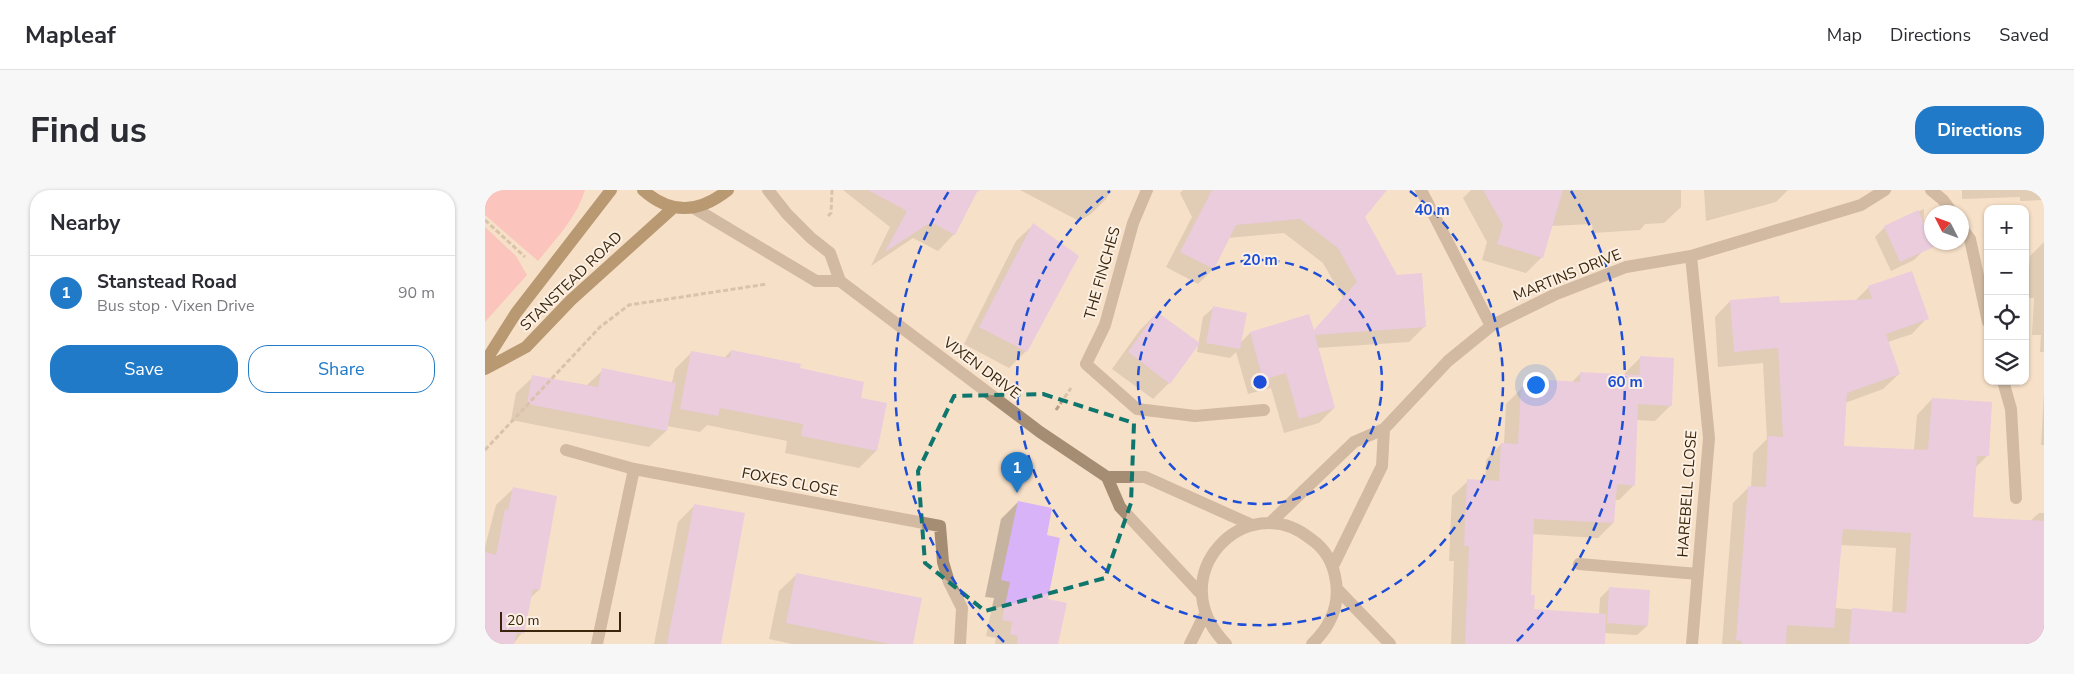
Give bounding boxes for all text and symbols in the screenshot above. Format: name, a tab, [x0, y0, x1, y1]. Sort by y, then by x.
text: Mapleaf	[25, 19, 116, 51]
text: Map	[1827, 23, 1862, 47]
text: Directions	[1890, 23, 1971, 47]
text: Saved	[1999, 23, 2049, 47]
button: Directions	[1915, 106, 2044, 154]
text: Find us	[30, 107, 147, 154]
text: 40 m	[1414, 200, 1450, 220]
north arrow	[1924, 205, 1969, 250]
map controls	[1984, 205, 2029, 385]
button: +	[1984, 205, 2029, 250]
text: Nearby	[50, 209, 120, 237]
street label: THE FINCHES	[1079, 224, 1125, 322]
street label: STANSTEAD ROAD	[516, 227, 626, 335]
street label: MARTINS DRIVE	[1510, 244, 1624, 306]
text: 20 m	[1242, 250, 1278, 270]
button: −	[1984, 250, 2029, 295]
text: Stanstead Road	[97, 269, 237, 295]
text: 1	[61, 282, 71, 304]
text: 90 m	[398, 282, 435, 304]
text: Bus stop · Vixen Drive	[97, 295, 254, 317]
button: locate	[1984, 295, 2029, 340]
street label: VIXEN DRIVE	[939, 332, 1025, 404]
button: layers	[1984, 340, 2029, 385]
button: Save	[50, 345, 238, 393]
button: Share	[248, 345, 435, 393]
your location	[1523, 372, 1549, 398]
text: 60 m	[1607, 372, 1643, 392]
centre of rings	[1251, 373, 1269, 391]
street label: HAREBELL CLOSE	[1673, 430, 1701, 558]
pin: 1	[1001, 452, 1033, 493]
street label: FOXES CLOSE	[740, 463, 840, 501]
scale bar	[500, 609, 621, 632]
text: 20 m	[507, 611, 539, 630]

